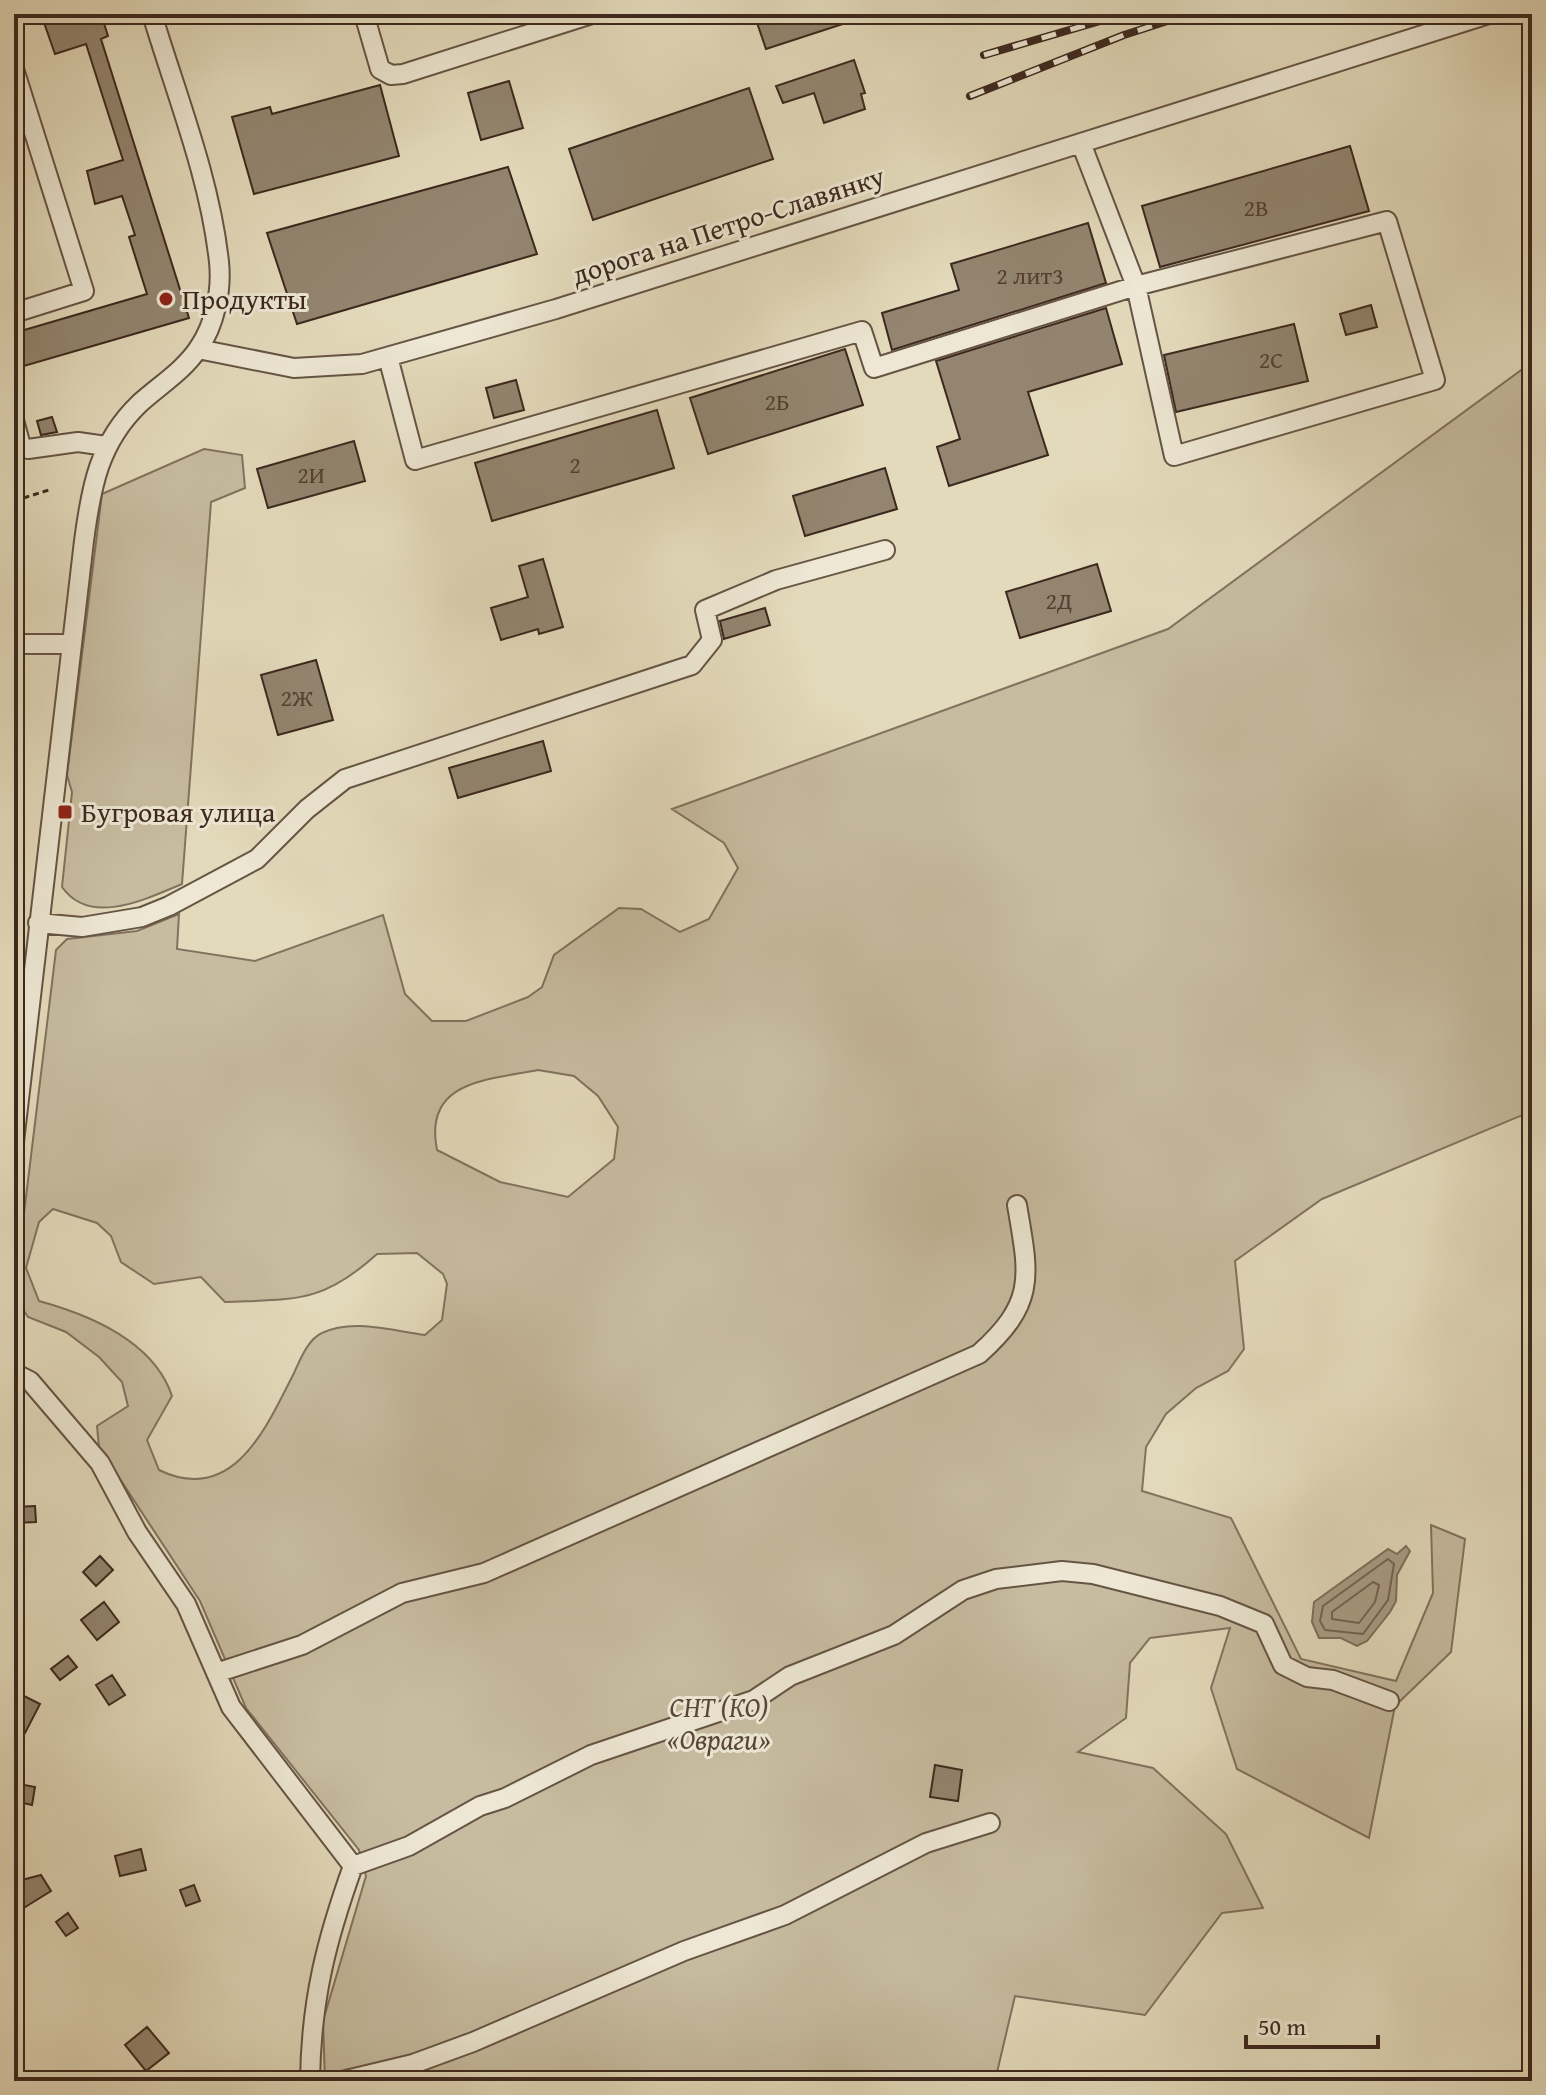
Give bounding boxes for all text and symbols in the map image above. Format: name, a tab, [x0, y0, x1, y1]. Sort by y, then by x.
street label: дорога на Петро-Славянку	[566, 155, 890, 294]
house number: 2В	[1243, 190, 1269, 225]
house number: 2 лит3	[996, 258, 1064, 293]
place label: Продукты	[182, 278, 307, 319]
marker: Продукты	[157, 290, 175, 308]
house number: 2С	[1259, 342, 1283, 377]
house number: 2Б	[764, 384, 790, 419]
house number: 2	[569, 447, 581, 482]
house number: 2И	[297, 457, 325, 492]
house number: 2Д	[1046, 583, 1072, 618]
house number: 2Ж	[281, 680, 314, 715]
place label: Бугровая улица	[81, 791, 276, 832]
marker: Бугровая улица	[56, 803, 74, 821]
park label: СНТ (КО) «Овраги»	[667, 1686, 771, 1759]
scale bar	[1246, 1999, 1378, 2049]
text: 50 m	[1258, 2009, 1306, 2044]

